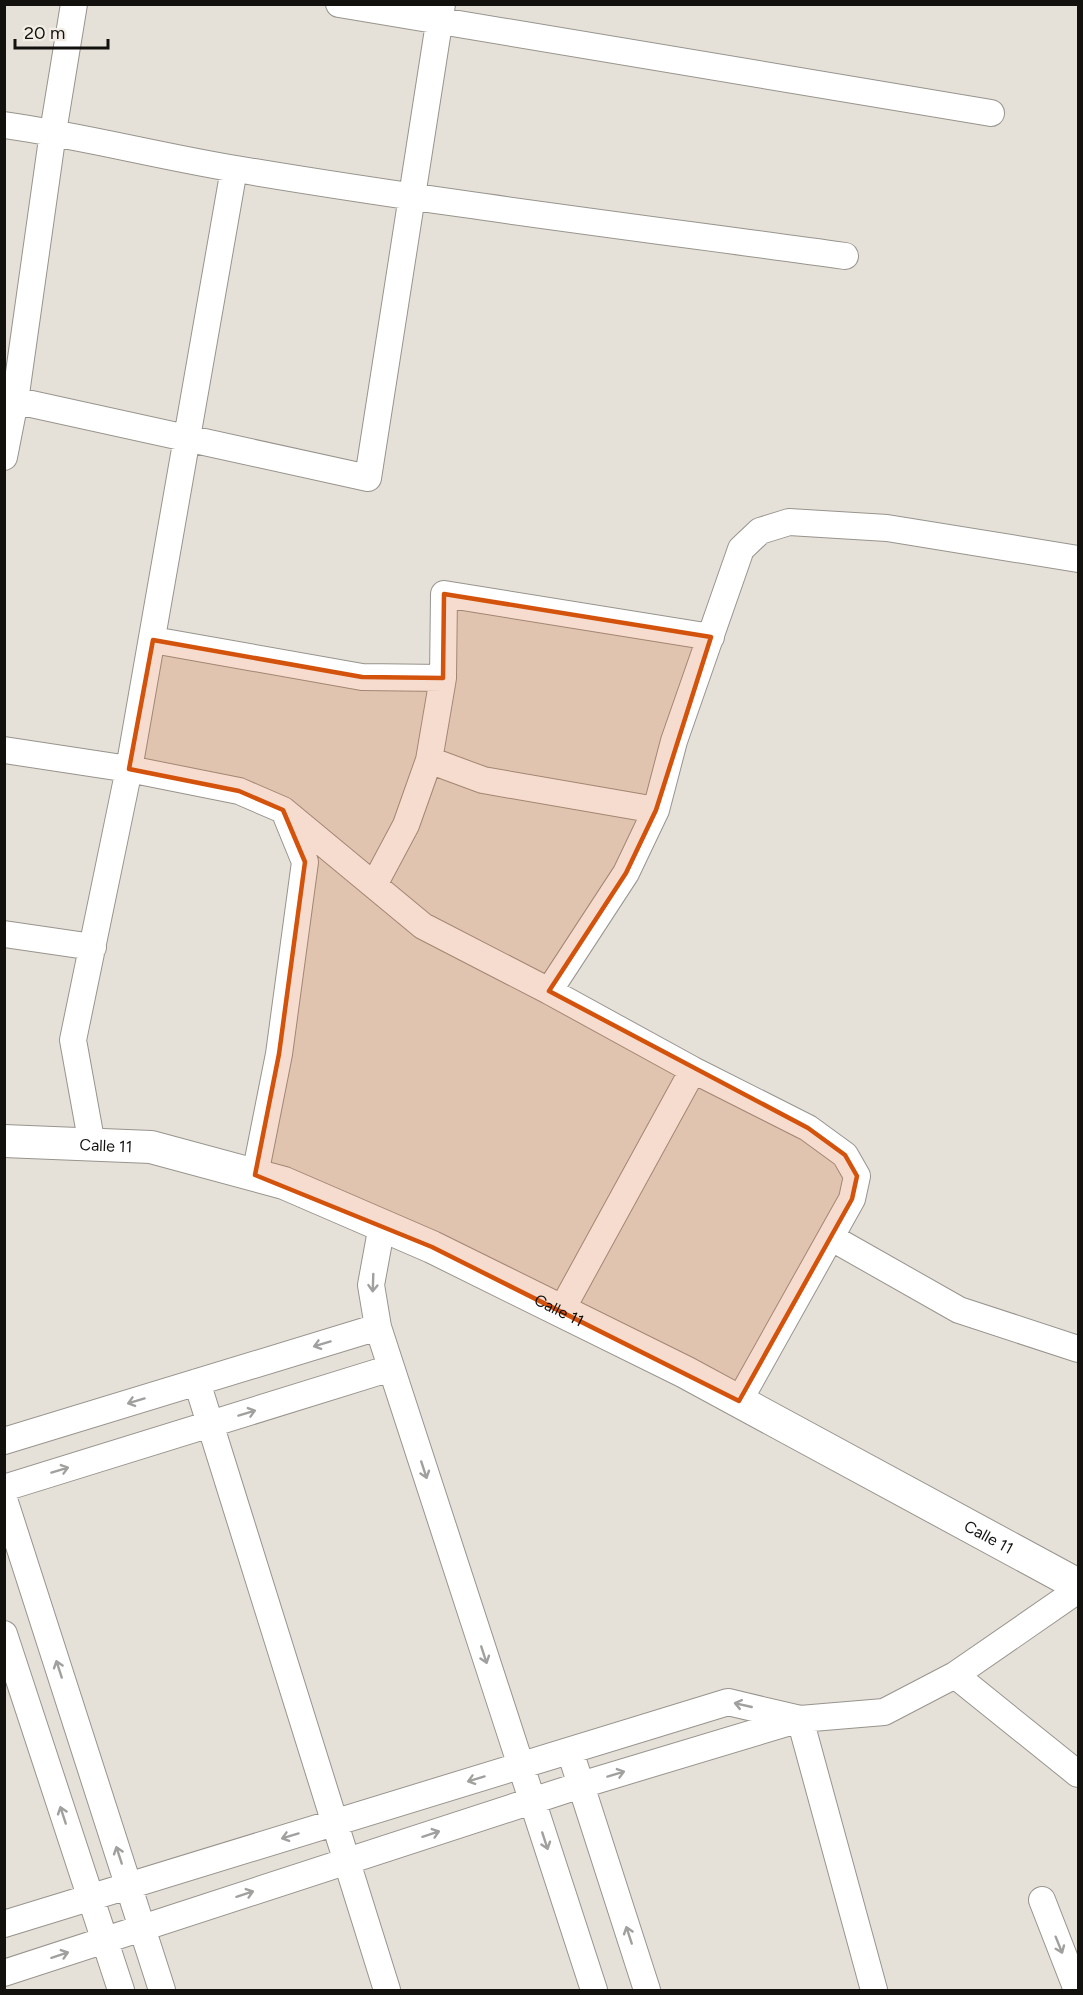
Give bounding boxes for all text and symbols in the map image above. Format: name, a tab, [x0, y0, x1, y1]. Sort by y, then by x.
scale bar	[15, 12, 108, 50]
text: 20 m	[24, 22, 65, 44]
street label: Calle 11	[79, 1135, 133, 1156]
one-way arrow	[367, 1272, 379, 1292]
street label: Calle 11	[531, 1290, 587, 1330]
one-way arrow	[313, 1339, 332, 1350]
one-way arrow	[127, 1396, 146, 1407]
one-way arrow	[237, 1407, 256, 1418]
one-way arrow	[419, 1460, 430, 1479]
one-way arrow	[50, 1464, 69, 1475]
street label: Calle 11	[961, 1516, 1017, 1558]
one-way arrow	[479, 1645, 490, 1664]
one-way arrow	[53, 1660, 64, 1679]
one-way arrow	[734, 1699, 753, 1711]
one-way arrow	[606, 1768, 625, 1779]
one-way arrow	[467, 1774, 486, 1785]
one-way arrow	[57, 1806, 68, 1825]
one-way arrow	[421, 1827, 440, 1838]
one-way arrow	[540, 1831, 551, 1850]
one-way arrow	[281, 1832, 300, 1843]
one-way arrow	[112, 1846, 123, 1865]
one-way arrow	[235, 1888, 254, 1899]
one-way arrow	[623, 1926, 634, 1945]
one-way arrow	[1055, 1935, 1066, 1954]
one-way arrow	[50, 1949, 69, 1960]

